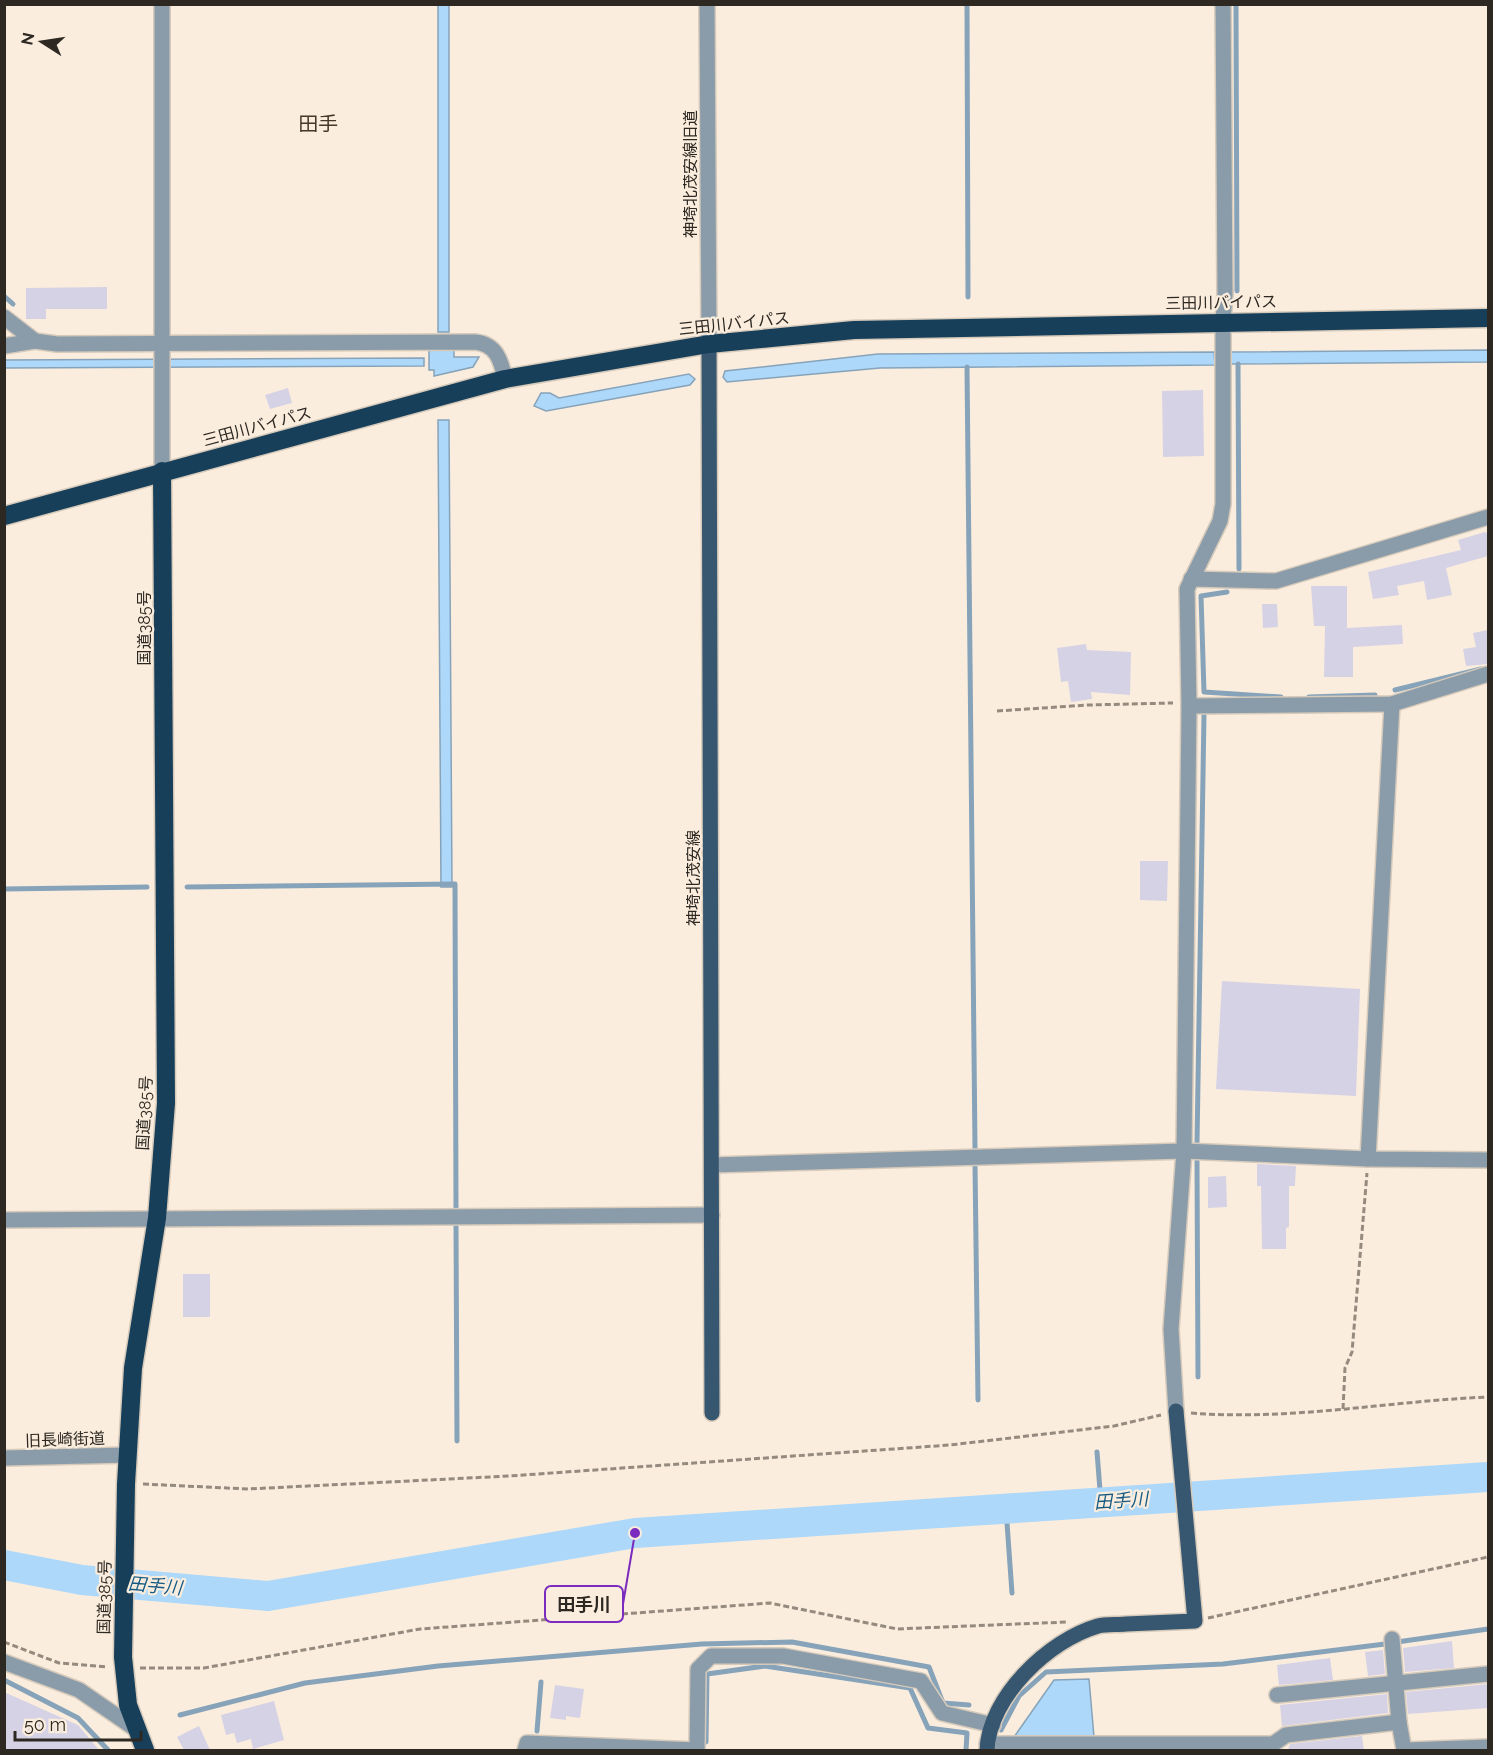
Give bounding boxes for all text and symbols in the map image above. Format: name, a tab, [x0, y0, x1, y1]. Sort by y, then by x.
north arrow	[12, 12, 72, 72]
text: N	[17, 31, 38, 47]
street label: 神埼北茂安線旧道	[681, 110, 700, 238]
district label: 田手	[298, 112, 338, 136]
street label: 三田川バイパス	[1165, 292, 1277, 313]
street label: 三田川バイパス	[678, 308, 791, 339]
street label: 三田川バイパス	[201, 403, 314, 450]
street label: 国道385号	[135, 591, 154, 665]
street label: 神埼北茂安線	[684, 830, 703, 926]
street label: 国道385号	[133, 1075, 156, 1151]
street label: 旧長崎街道	[25, 1429, 105, 1450]
water label: 田手川	[1093, 1488, 1151, 1513]
street label: 国道385号	[94, 1559, 115, 1635]
water label: 田手川	[127, 1573, 185, 1598]
callout: 田手川	[545, 1586, 623, 1622]
text: 田手川	[557, 1594, 611, 1615]
scale bar	[15, 1704, 141, 1742]
text: 50 m	[24, 1714, 66, 1735]

